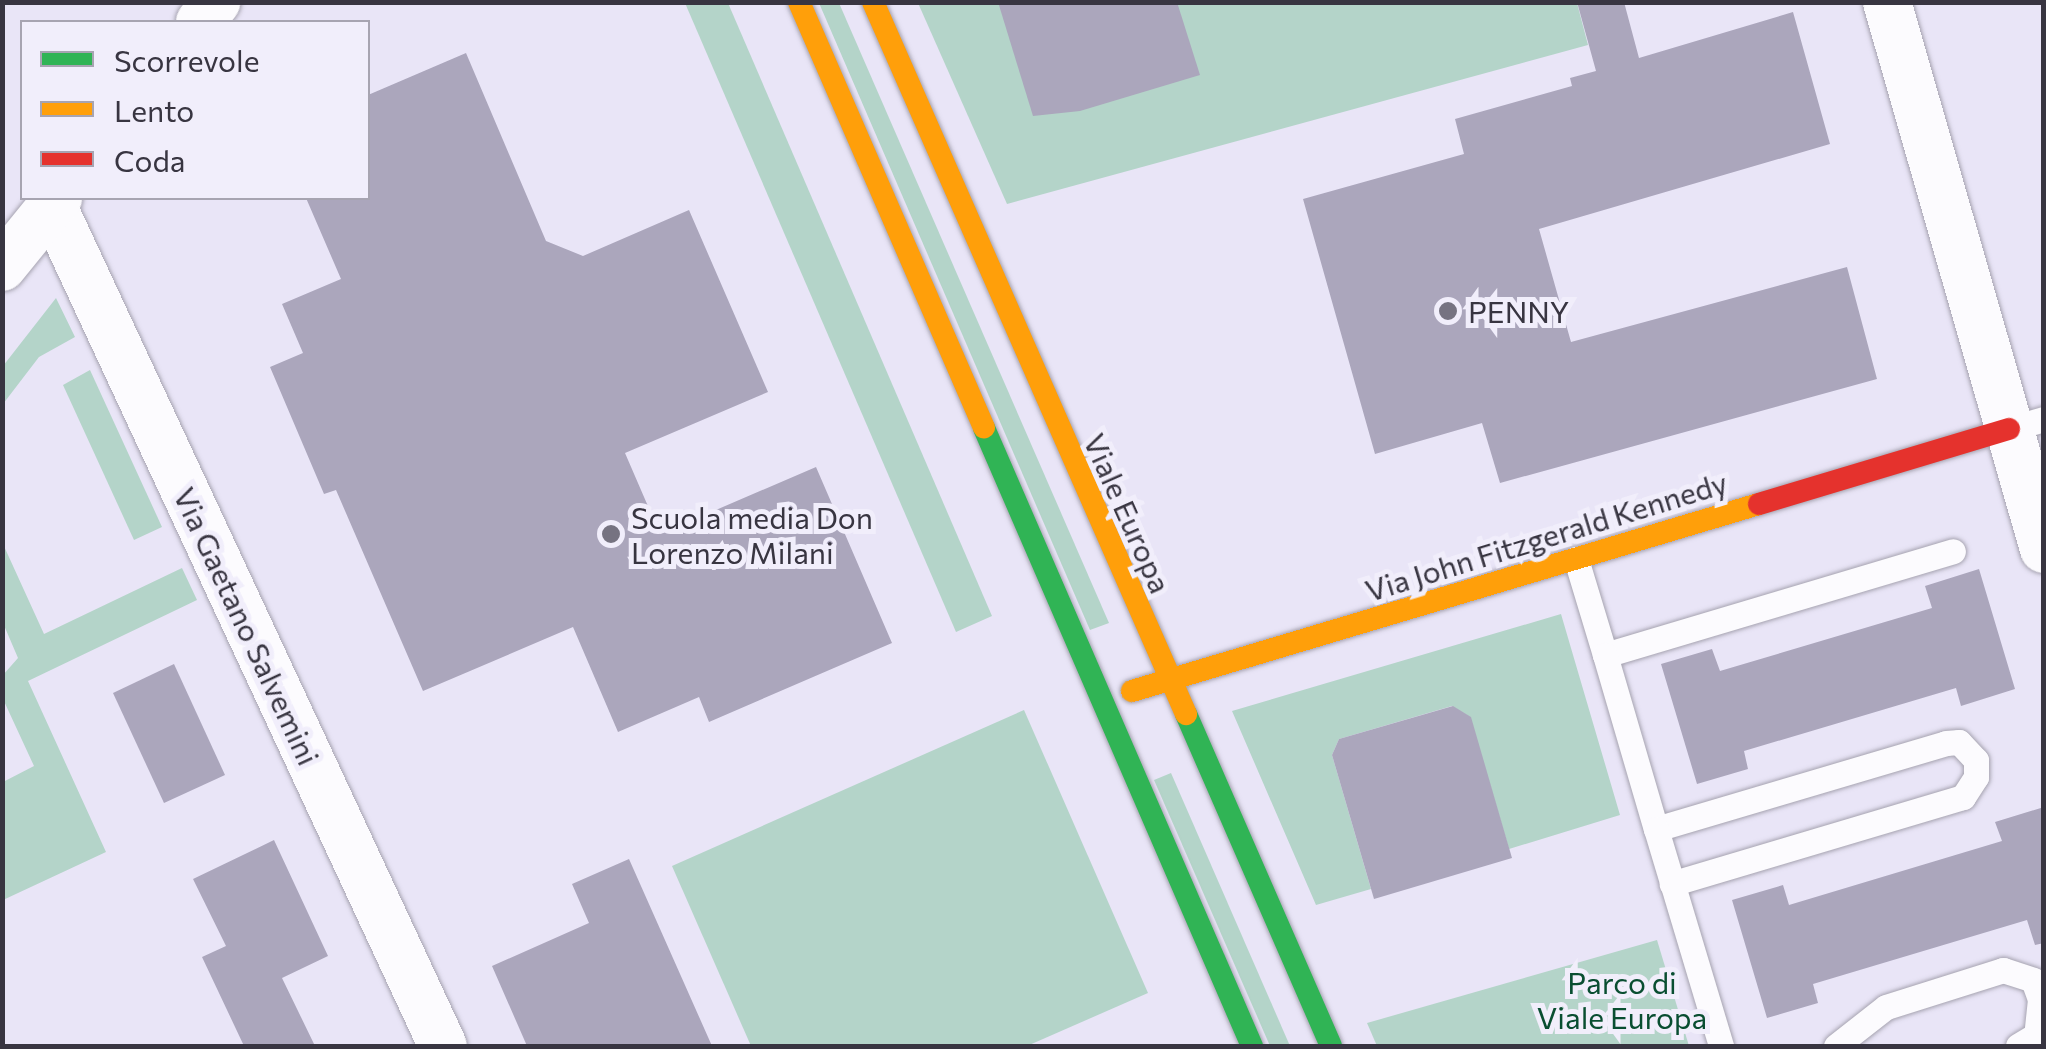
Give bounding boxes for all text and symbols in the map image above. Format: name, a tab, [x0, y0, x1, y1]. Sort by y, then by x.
legend	[20, 20, 370, 200]
text: Scorrevole	[114, 41, 259, 78]
text: Lento	[114, 91, 194, 128]
text: Coda	[114, 141, 186, 178]
place label: PENNY	[1468, 293, 1569, 329]
marker: PENNY	[1437, 300, 1459, 322]
street label: Viale Europa	[1077, 428, 1179, 598]
street label: Via John Fitzgerald Kennedy	[1361, 464, 1731, 608]
street label: Via Gaetano Salvemini	[167, 481, 327, 771]
place label: Scuola media Don Lorenzo Milani	[631, 499, 873, 570]
marker: Scuola media Don Lorenzo Milani	[600, 523, 622, 545]
park label: Parco di Viale Europa	[1537, 964, 1707, 1034]

